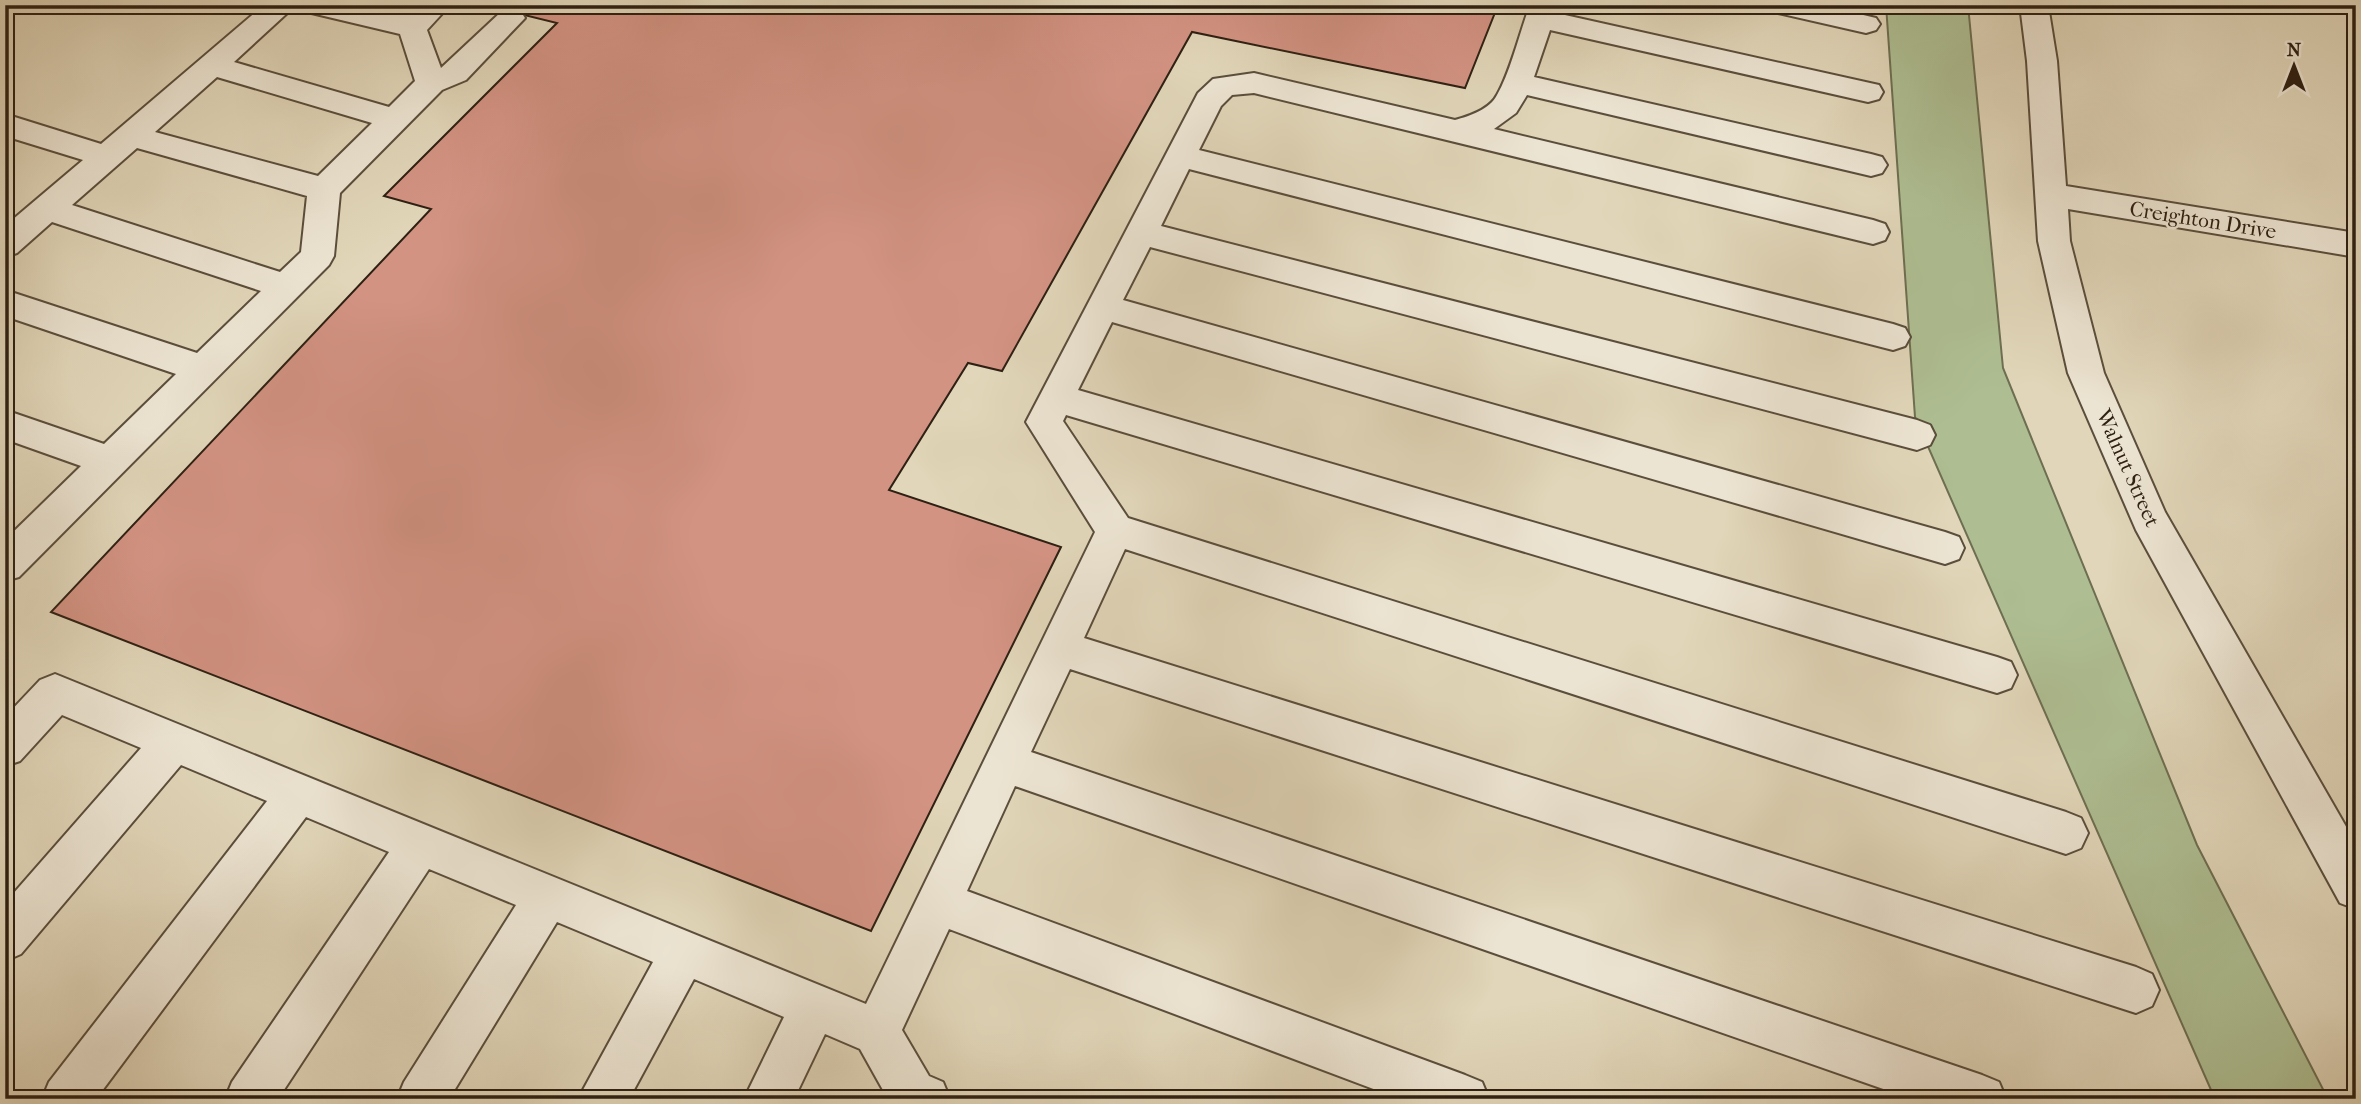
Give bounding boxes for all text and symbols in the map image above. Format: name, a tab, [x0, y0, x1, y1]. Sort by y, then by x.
north arrow	[2260, 32, 2330, 102]
text: N	[2287, 39, 2302, 61]
street label: Creighton Drive	[2128, 197, 2278, 243]
street label: Walnut Street	[2091, 405, 2165, 531]

